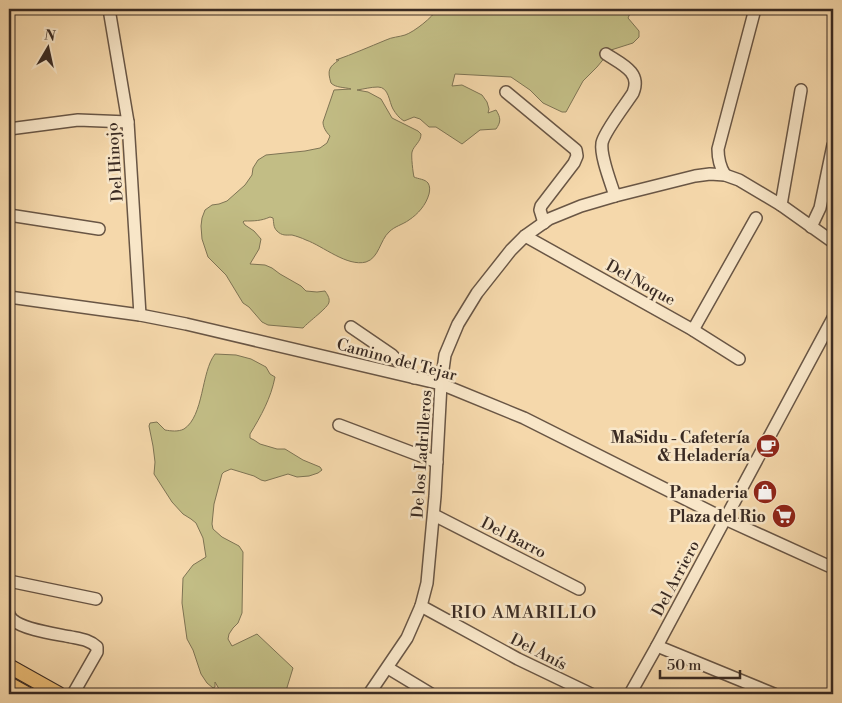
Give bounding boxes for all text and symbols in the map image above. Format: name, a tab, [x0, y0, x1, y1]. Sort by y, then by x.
north arrow	[22, 22, 72, 72]
text: N	[43, 26, 57, 46]
street label: Del Hinojo	[102, 122, 128, 202]
street label: Del Noque	[602, 256, 679, 310]
street label: Camino del Tejar	[334, 334, 459, 386]
street label: De los Ladrilleros	[408, 389, 436, 519]
place label: MaSidu - Cafetería & Heladería	[611, 428, 750, 466]
cafe icon: MaSidu - Cafetería & Heladería	[755, 433, 781, 459]
shop icon: Panaderia	[752, 479, 778, 505]
place label: Panaderia	[670, 483, 748, 503]
supermarket icon: Plaza del Rio	[771, 503, 797, 529]
place label: Plaza del Rio	[669, 507, 766, 527]
street label: Del Barro	[477, 513, 550, 563]
street label: Del Arriero	[648, 537, 704, 620]
district label: RIO AMARILLO	[451, 601, 597, 624]
street label: Del Anís	[507, 629, 570, 675]
scale bar	[660, 648, 740, 680]
text: 50 m	[667, 656, 701, 675]

